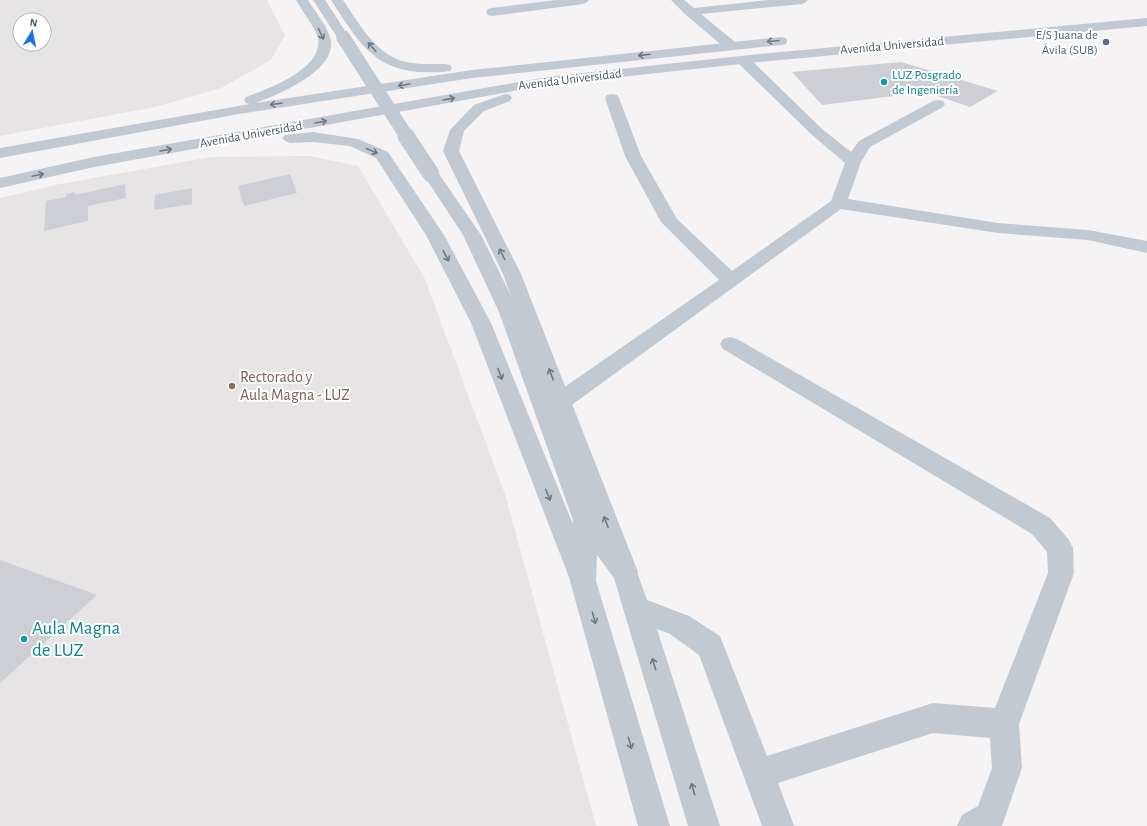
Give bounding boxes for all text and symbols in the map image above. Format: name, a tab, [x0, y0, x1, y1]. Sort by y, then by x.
north arrow	[12, 12, 52, 52]
text: N	[29, 17, 38, 29]
one-way arrow	[318, 28, 325, 40]
place label: E/S Juana de Ávila (SUB)	[1036, 29, 1098, 57]
street label: Avenida Universidad	[840, 35, 945, 57]
marker: E/S Juana de Ávila (SUB)	[1101, 37, 1111, 47]
one-way arrow	[767, 38, 780, 45]
one-way arrow	[367, 41, 376, 52]
one-way arrow	[638, 51, 651, 59]
street label: Avenida Universidad	[518, 67, 623, 93]
place label: LUZ Posgrado de Ingeniería	[892, 69, 962, 97]
marker: LUZ Posgrado de Ingeniería	[879, 77, 889, 87]
one-way arrow	[398, 81, 411, 89]
one-way arrow	[442, 95, 455, 103]
one-way arrow	[269, 100, 282, 108]
one-way arrow	[314, 118, 327, 126]
street label: Avenida Universidad	[199, 120, 304, 150]
one-way arrow	[159, 146, 172, 154]
one-way arrow	[366, 148, 378, 155]
one-way arrow	[31, 170, 44, 178]
one-way arrow	[498, 248, 505, 260]
one-way arrow	[443, 249, 450, 261]
one-way arrow	[497, 367, 505, 379]
place label: Rectorado y Aula Magna - LUZ	[240, 369, 350, 403]
one-way arrow	[546, 369, 554, 381]
marker: Rectorado y Aula Magna - LUZ	[227, 381, 237, 391]
one-way arrow	[545, 488, 552, 500]
one-way arrow	[602, 517, 610, 529]
one-way arrow	[591, 611, 598, 624]
place label: Aula Magna de LUZ	[32, 619, 121, 660]
marker: Aula Magna de LUZ	[19, 634, 29, 644]
one-way arrow	[650, 658, 657, 671]
one-way arrow	[627, 736, 634, 749]
one-way arrow	[689, 782, 696, 795]

